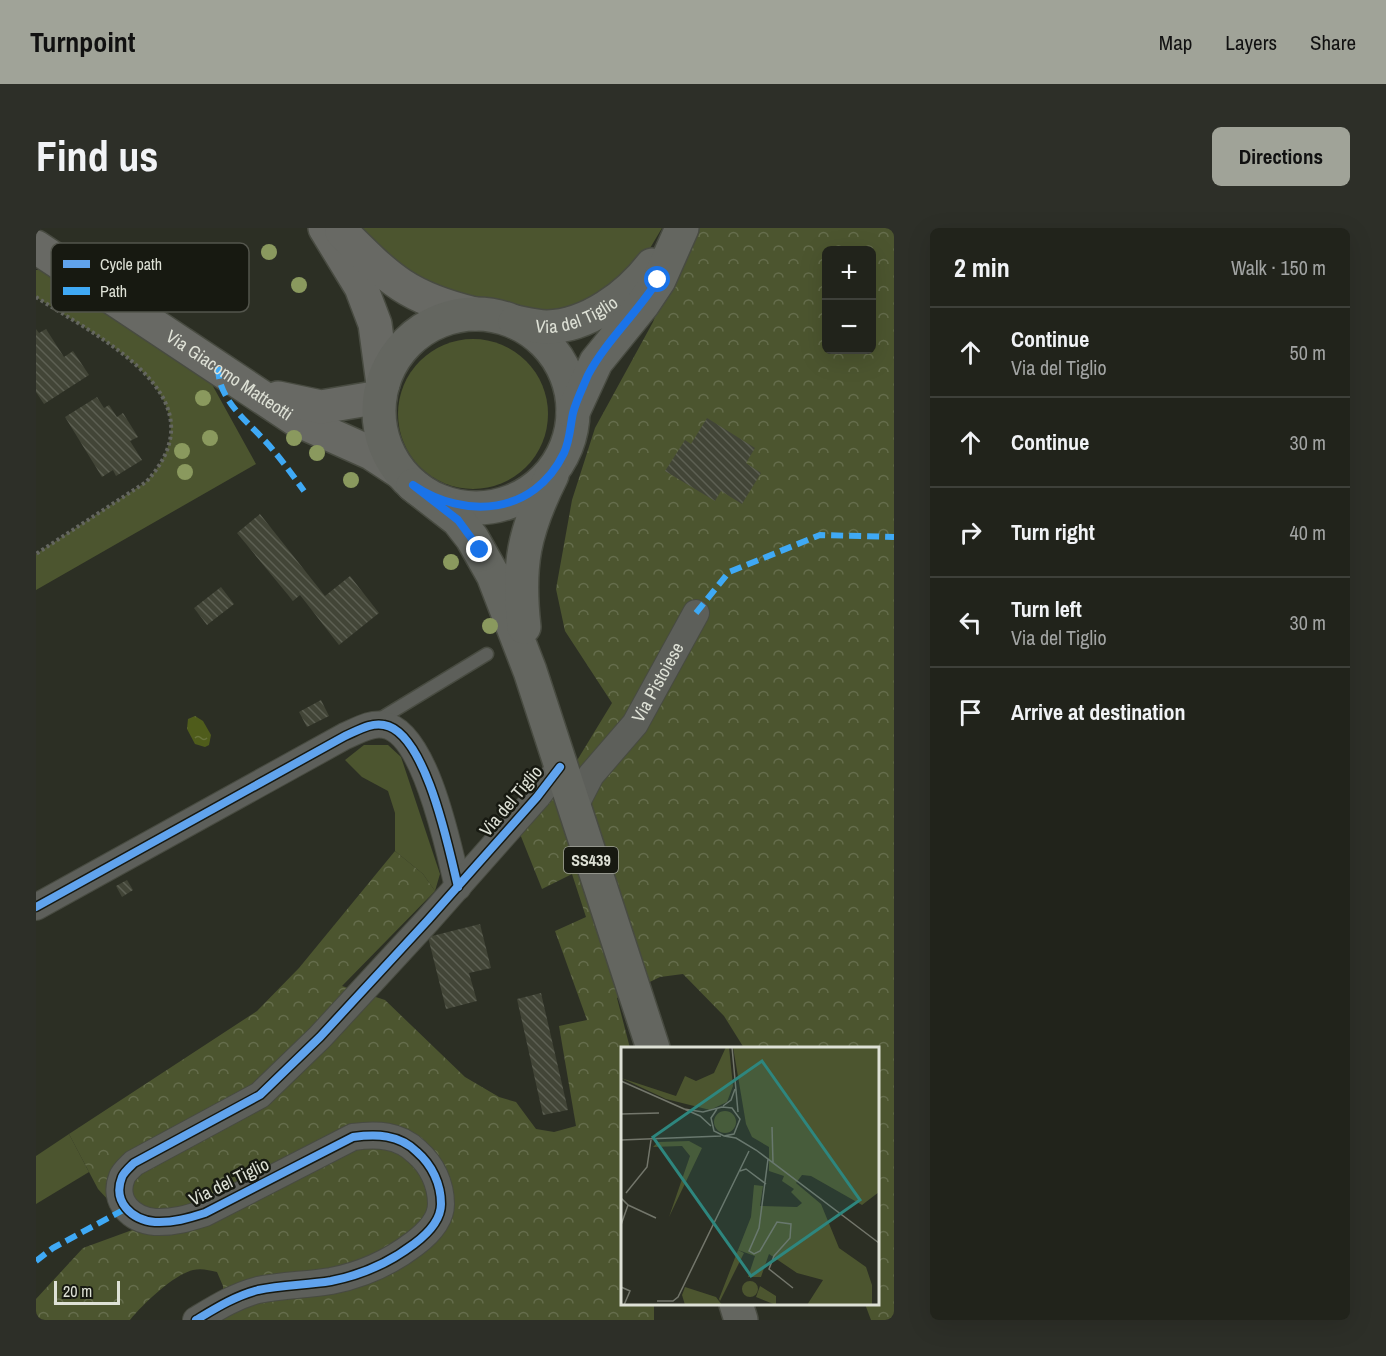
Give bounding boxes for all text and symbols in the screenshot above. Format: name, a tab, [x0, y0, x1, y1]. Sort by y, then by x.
text: Turnpoint	[30, 23, 135, 61]
text: Map	[1159, 28, 1192, 57]
text: Layers	[1225, 28, 1277, 57]
text: Share	[1310, 28, 1356, 57]
button: Directions	[1212, 127, 1350, 186]
text: Find us	[36, 128, 158, 184]
legend	[51, 243, 249, 312]
map controls	[822, 246, 876, 354]
button: +	[822, 246, 876, 300]
text: 2 min	[954, 250, 1010, 285]
text: Cycle path	[100, 253, 162, 275]
text: Walk · 150 m	[1231, 254, 1326, 281]
route start	[644, 266, 670, 292]
text: Path	[100, 280, 127, 302]
street label: Via del Tiglio	[534, 290, 623, 339]
button: −	[822, 300, 876, 354]
street label: Via Giacomo Matteotti	[161, 324, 298, 426]
text: Continue	[1011, 324, 1089, 354]
icon: ahead	[954, 336, 987, 369]
text: 50 m	[1290, 339, 1326, 366]
text: Via del Tiglio	[1011, 354, 1107, 381]
icon: ahead	[954, 426, 987, 459]
text: Continue	[1011, 427, 1089, 457]
text: 30 m	[1290, 429, 1326, 456]
icon: right	[954, 516, 987, 549]
text: Turn right	[1011, 517, 1095, 547]
text: 40 m	[1290, 519, 1326, 546]
route end	[466, 536, 492, 562]
text: Turn left	[1011, 594, 1082, 624]
icon: left	[954, 606, 987, 639]
text: 30 m	[1290, 609, 1326, 636]
text: Via del Tiglio	[1011, 624, 1107, 651]
street label: Via Pistoiese	[625, 638, 690, 727]
icon: arrive	[954, 696, 987, 729]
text: Arrive at destination	[1011, 697, 1185, 727]
street label: Via del Tiglio	[473, 760, 548, 842]
road number: SS439	[564, 847, 618, 873]
inset map	[621, 1047, 879, 1305]
street label: Via del Tiglio	[185, 1151, 273, 1212]
scale bar	[54, 1278, 120, 1306]
text: 20 m	[63, 1280, 92, 1302]

